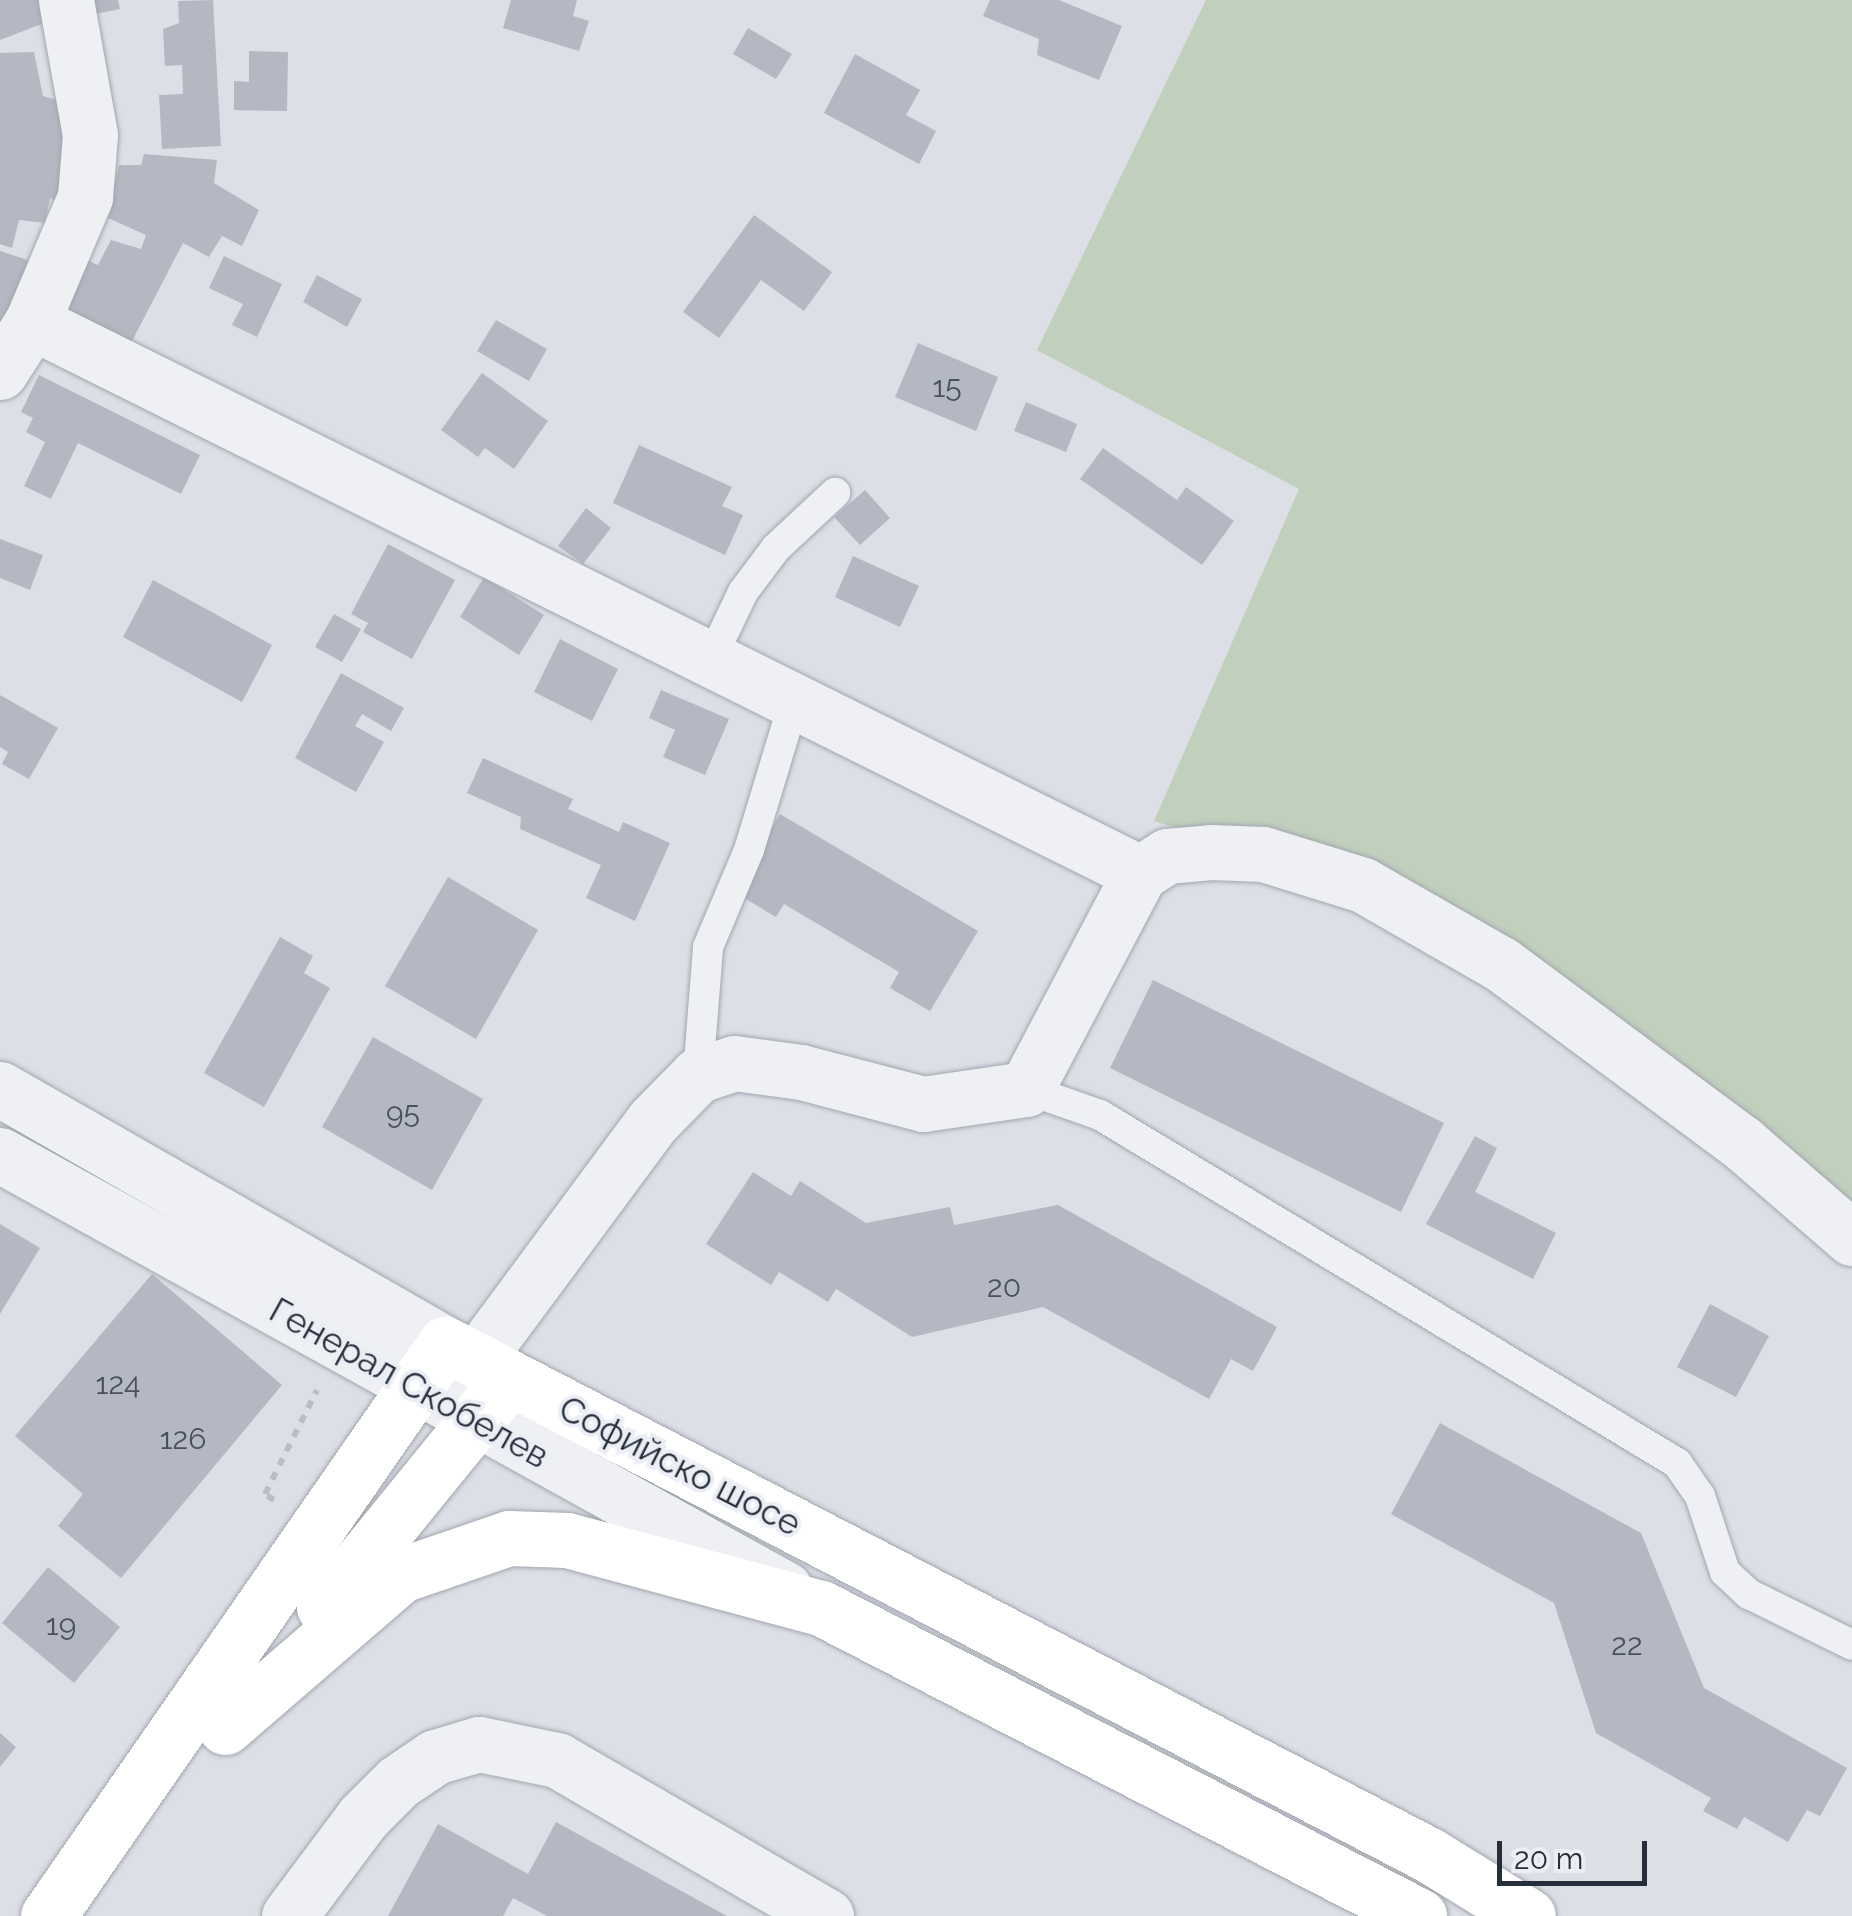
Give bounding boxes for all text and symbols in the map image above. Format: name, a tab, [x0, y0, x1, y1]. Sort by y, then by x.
house number: 15	[932, 369, 962, 405]
house number: 95	[386, 1095, 420, 1131]
house number: 20	[987, 1269, 1021, 1305]
street label: Генерал Скобелев	[262, 1289, 556, 1477]
house number: 124	[96, 1366, 140, 1402]
street label: Софийско шосе	[552, 1387, 808, 1545]
house number: 126	[160, 1421, 206, 1457]
house number: 19	[46, 1607, 76, 1643]
house number: 22	[1611, 1627, 1643, 1663]
scale bar	[1502, 1821, 1652, 1883]
text: 20 m	[1514, 1841, 1583, 1876]

